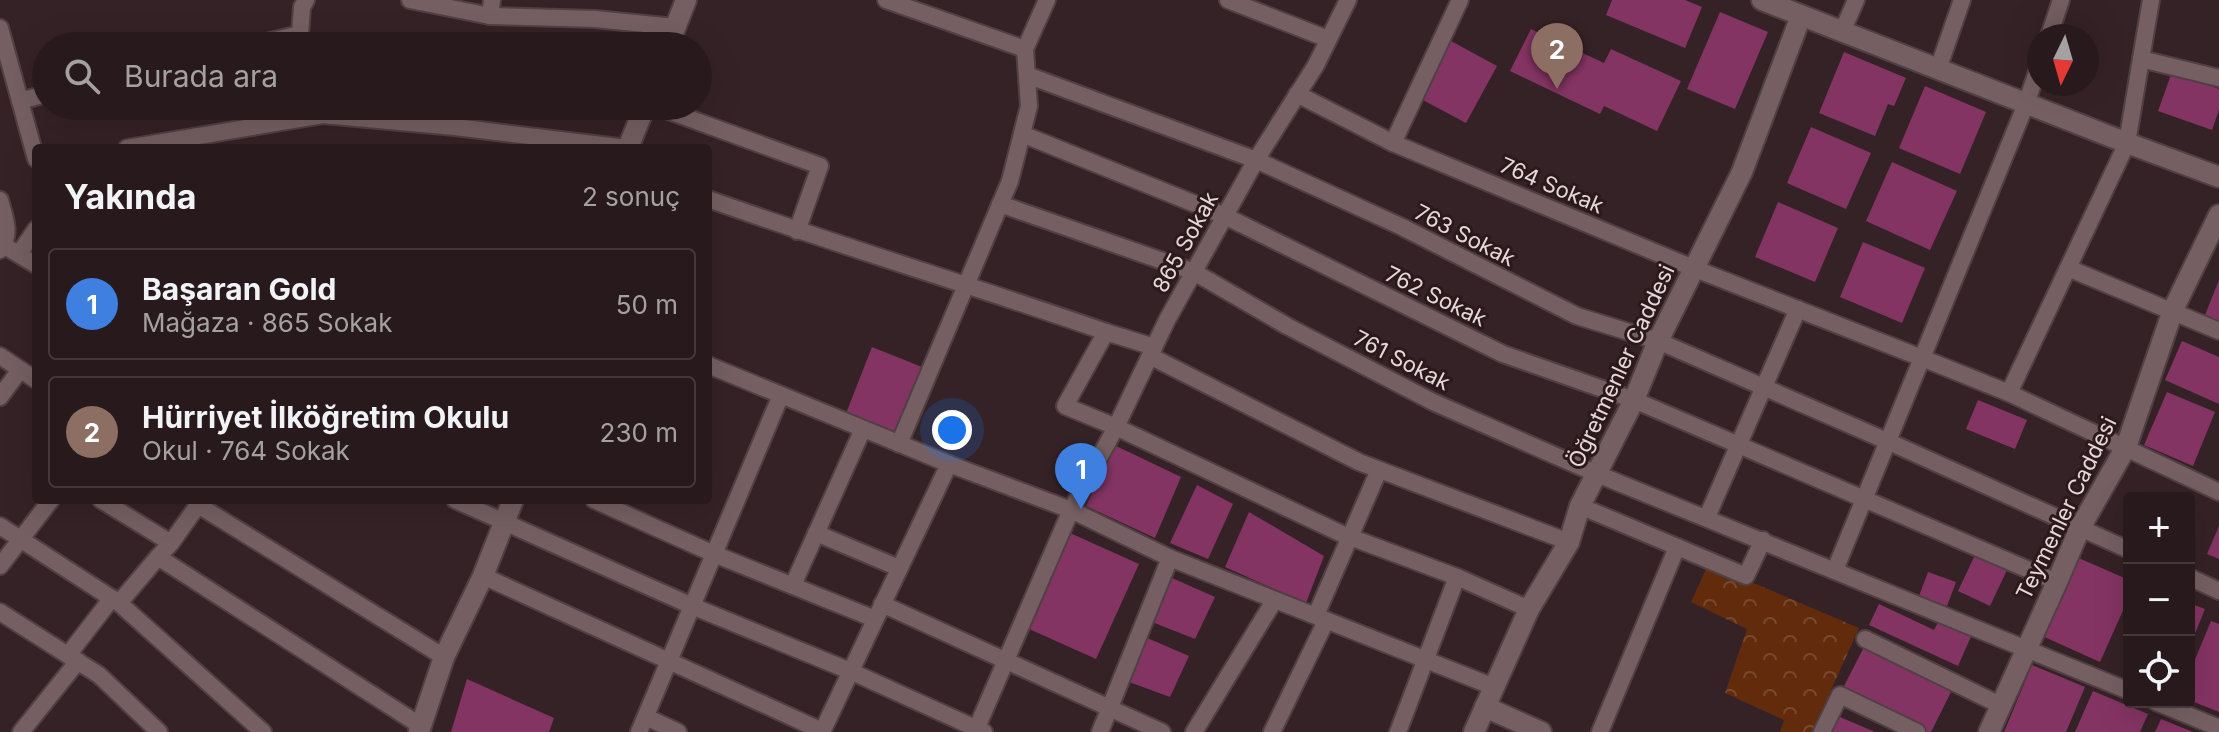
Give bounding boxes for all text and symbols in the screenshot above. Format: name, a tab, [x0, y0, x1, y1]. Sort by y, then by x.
pin: 2	[1531, 23, 1583, 89]
north arrow	[2027, 24, 2099, 96]
search box	[32, 32, 712, 120]
icon: search	[60, 54, 104, 98]
text: Burada ara	[124, 58, 278, 94]
street label: 764 Sokak	[1496, 152, 1608, 218]
text: Yakında	[64, 176, 196, 217]
text: 2 sonuç	[582, 181, 680, 212]
street label: 865 Sokak	[1147, 187, 1223, 297]
street label: 763 Sokak	[1410, 199, 1520, 271]
street label: 762 Sokak	[1381, 260, 1491, 332]
street label: Öğretmenler Caddesi	[1562, 260, 1680, 472]
text: Başaran Gold	[142, 271, 336, 307]
text: 1	[86, 289, 98, 320]
text: 50 m	[616, 289, 678, 320]
text: Mağaza · 865 Sokak	[142, 307, 392, 338]
street label: 761 Sokak	[1349, 325, 1455, 395]
text: Hürriyet İlköğretim Okulu	[142, 399, 509, 435]
your location	[932, 410, 972, 450]
street label: Teymenler Caddesi	[2010, 412, 2122, 604]
text: 2	[84, 417, 100, 448]
text: 230 m	[600, 417, 678, 448]
text: Okul · 764 Sokak	[142, 435, 350, 466]
pin: 1	[1055, 443, 1107, 509]
map controls	[2123, 492, 2195, 708]
button: +	[2123, 492, 2195, 564]
button: −	[2123, 564, 2195, 636]
button: locate	[2123, 636, 2195, 708]

